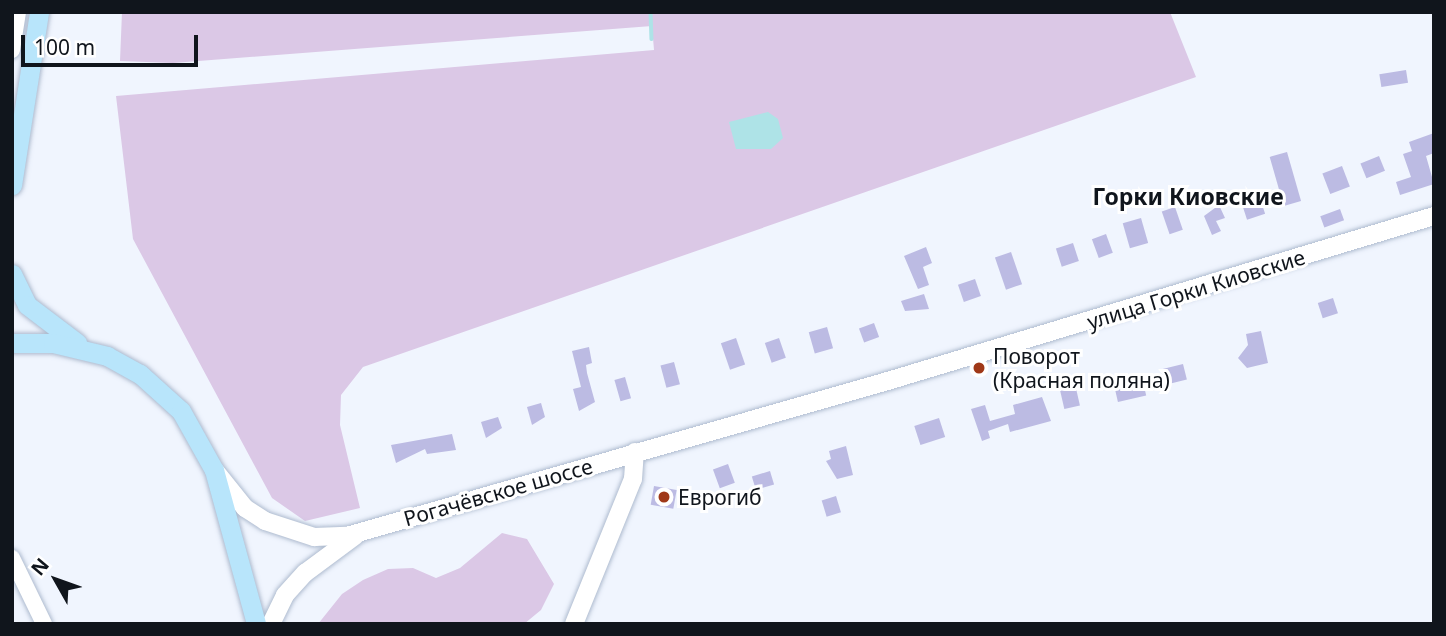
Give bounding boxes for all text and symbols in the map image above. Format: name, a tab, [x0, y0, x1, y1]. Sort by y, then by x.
scale bar	[24, 21, 201, 65]
text: 100 m	[34, 33, 95, 61]
district label: Горки Киовские	[1092, 182, 1284, 210]
street label: улица Горки Киовские	[1084, 244, 1308, 334]
place label: Поворот (Красная поляна)	[993, 343, 1170, 393]
marker: Поворот (Красная поляна)	[971, 360, 987, 376]
street label: Рогачёвское шоссе	[401, 453, 595, 531]
place label: Еврогиб	[678, 484, 762, 510]
marker: Еврогиб	[656, 489, 672, 505]
north arrow	[21, 545, 91, 615]
text: N	[25, 552, 55, 581]

